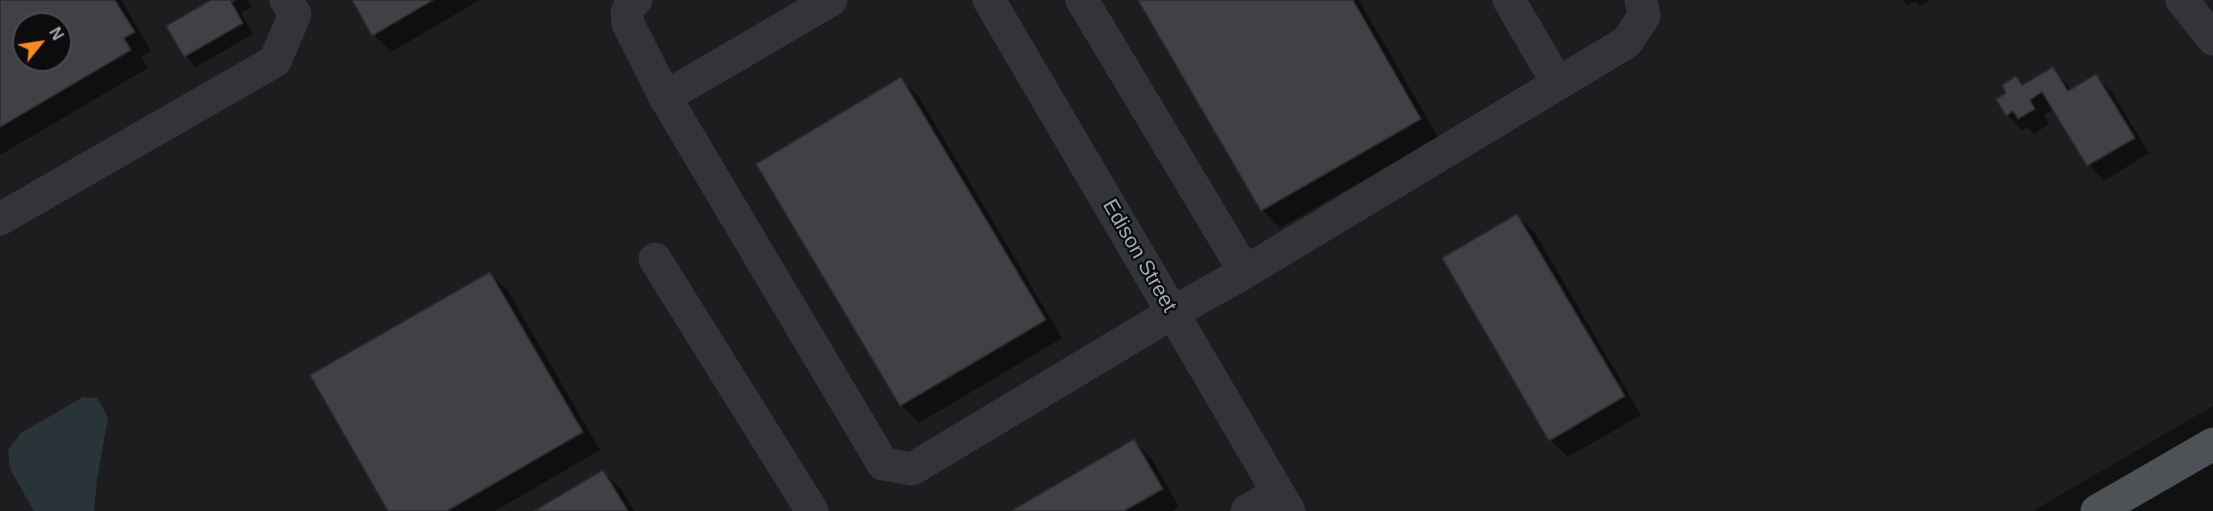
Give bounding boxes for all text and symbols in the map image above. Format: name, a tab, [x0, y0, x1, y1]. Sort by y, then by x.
north arrow	[12, 12, 72, 72]
text: N	[46, 24, 67, 43]
street label: Edison Street	[1097, 195, 1181, 317]

